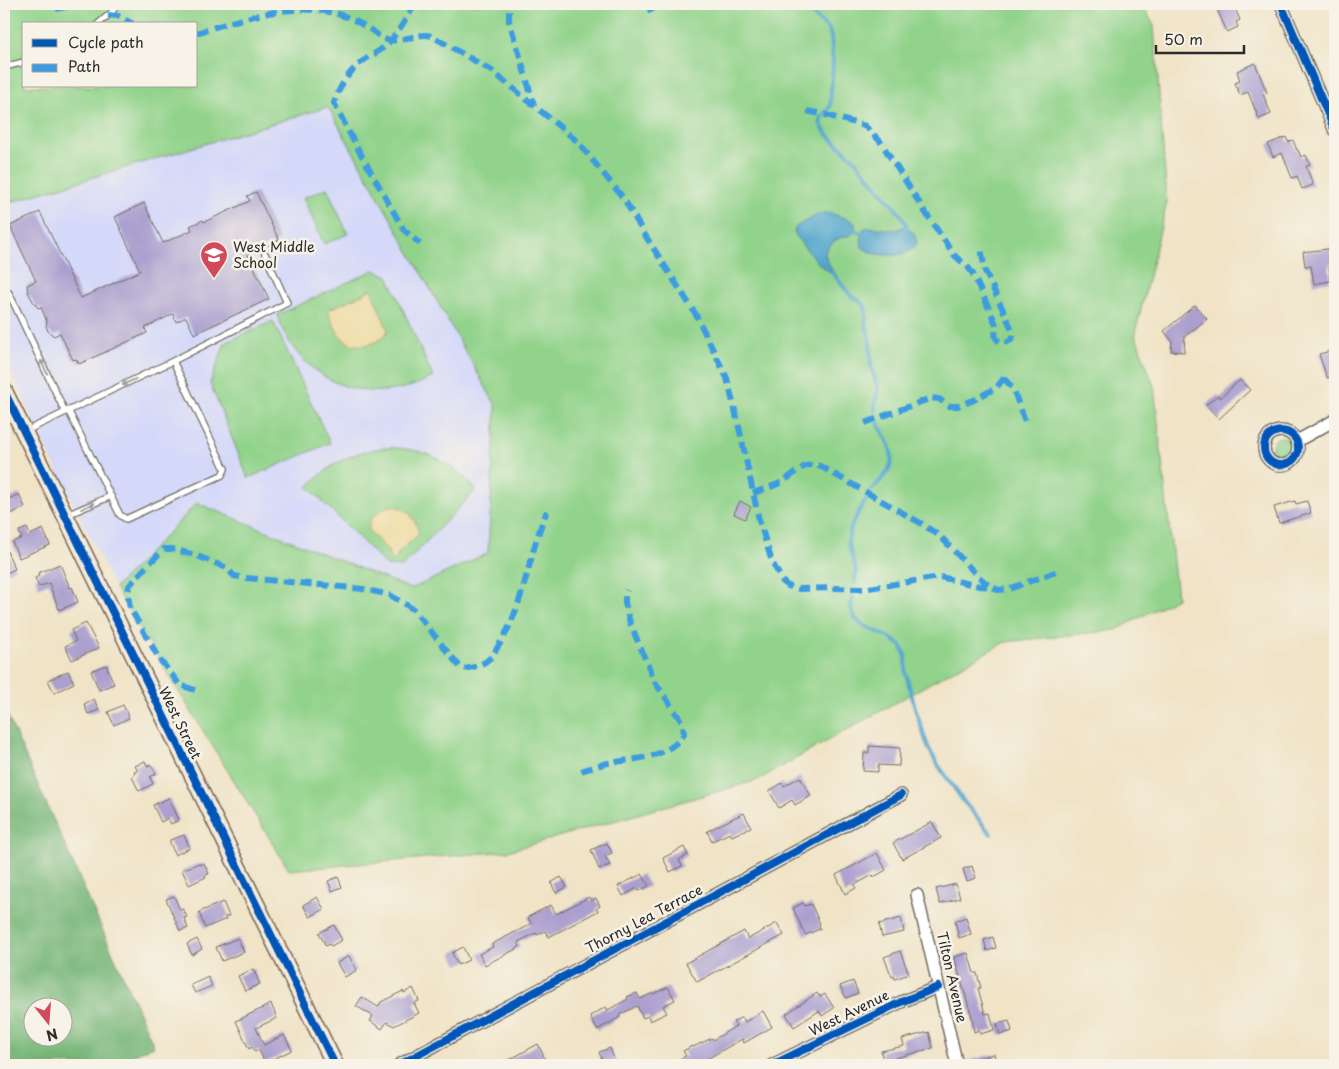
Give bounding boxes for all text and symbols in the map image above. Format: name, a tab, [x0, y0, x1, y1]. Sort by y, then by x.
legend	[22, 22, 198, 88]
scale bar	[1156, 22, 1244, 54]
text: 50 m	[1164, 27, 1203, 50]
text: Cycle path	[68, 30, 144, 53]
text: Path	[68, 54, 100, 77]
place label: West Middle School	[233, 236, 315, 273]
school or university icon: West Middle School	[199, 240, 229, 279]
one-way arrow	[39, 360, 49, 375]
one-way arrow	[122, 377, 137, 387]
one-way arrow	[80, 501, 95, 511]
street label: West Street	[154, 683, 207, 763]
street label: Thorny Lea Terrace	[581, 879, 706, 958]
street label: Tilton Avenue	[932, 929, 973, 1025]
street label: West Avenue	[805, 984, 892, 1041]
north arrow	[22, 996, 72, 1046]
text: N	[44, 1023, 60, 1047]

